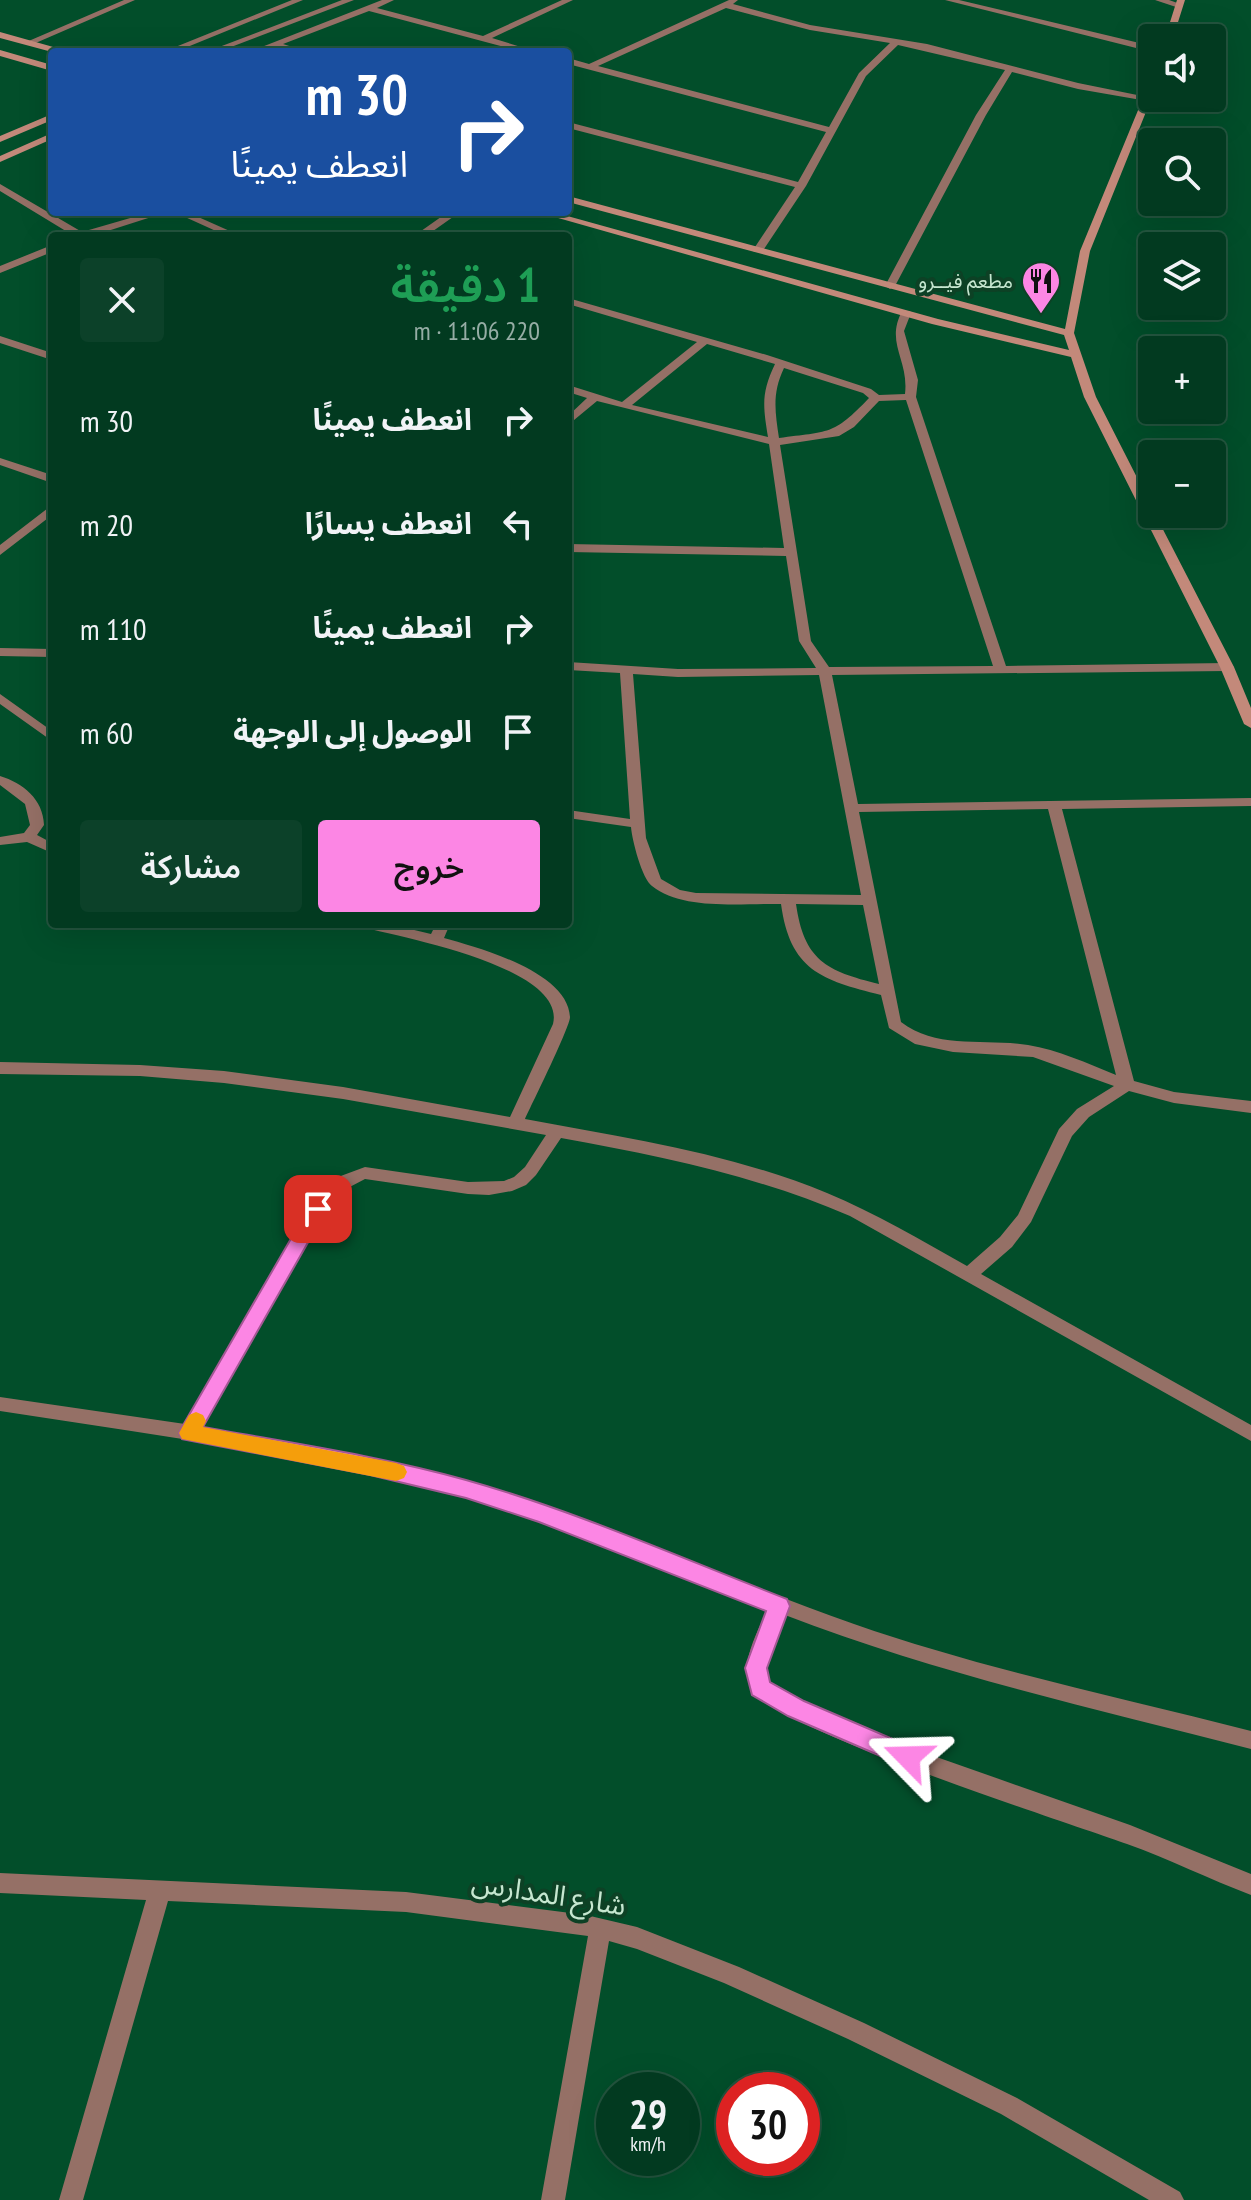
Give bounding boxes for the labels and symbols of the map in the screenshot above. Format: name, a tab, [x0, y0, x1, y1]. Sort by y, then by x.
restaurant icon: مطعم فيــرو	[1020, 260, 1062, 315]
place label: مطعم فيــرو	[918, 268, 1013, 296]
pin	[284, 1175, 352, 1243]
position arrow	[866, 1715, 950, 1799]
street label: شارع المدارس	[469, 1863, 629, 1926]
speed limit sign: 30	[716, 2072, 820, 2176]

